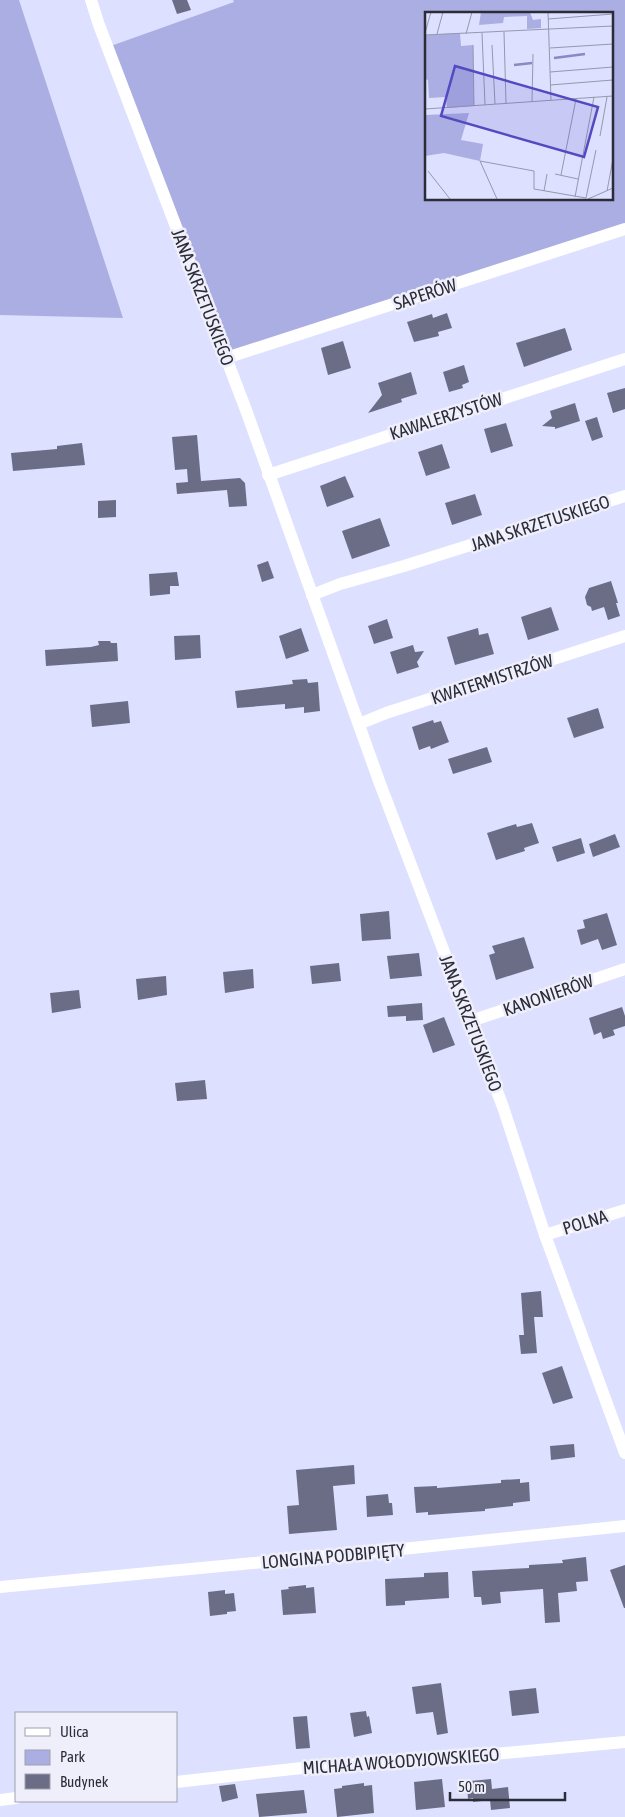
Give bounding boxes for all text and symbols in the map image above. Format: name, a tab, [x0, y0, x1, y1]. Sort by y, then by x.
inset map	[425, 12, 612, 200]
street label: JANA SKRZETUSKIEGO	[167, 226, 239, 368]
street label: SAPERÓW	[391, 274, 459, 314]
street label: KAWALERZYSTÓW	[387, 388, 505, 444]
street label: JANA SKRZETUSKIEGO	[468, 491, 612, 555]
street label: KWATERMISTRZÓW	[428, 649, 556, 709]
street label: JANA SKRZETUSKIEGO	[435, 952, 507, 1094]
street label: KANONIERÓW	[500, 970, 596, 1020]
street label: POLNA	[560, 1205, 610, 1239]
street label: LONGINA PODBIPIĘTY	[261, 1539, 405, 1573]
legend	[15, 1712, 178, 1802]
text: Ulica	[60, 1723, 89, 1740]
street label: MICHAŁA WOŁODYJOWSKIEGO	[302, 1744, 500, 1778]
text: Park	[60, 1748, 85, 1765]
scale bar	[450, 1770, 565, 1802]
text: Budynek	[60, 1773, 109, 1790]
text: 50 m	[458, 1778, 485, 1795]

